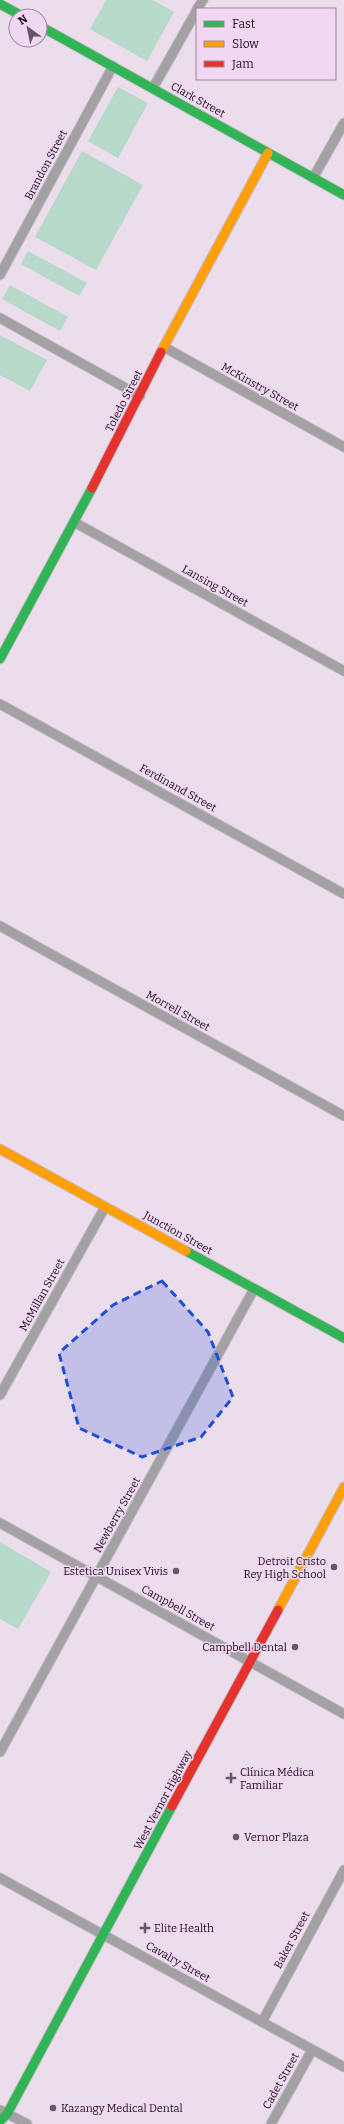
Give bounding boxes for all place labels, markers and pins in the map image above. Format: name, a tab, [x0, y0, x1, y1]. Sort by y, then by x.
place label: Detroit Cristo Rey High School	[244, 1555, 326, 1581]
marker: Detroit Cristo Rey High School	[329, 1562, 339, 1572]
place label: Estetica Unisex Vivis	[63, 1565, 168, 1578]
marker: Estetica Unisex Vivis	[171, 1566, 181, 1576]
place label: Campbell Dental	[202, 1641, 287, 1654]
marker: Campbell Dental	[290, 1642, 300, 1652]
place label: Clínica Médica Familiar	[240, 1766, 314, 1792]
marker: Clínica Médica Familiar	[225, 1772, 237, 1784]
place label: Vernor Plaza	[244, 1831, 309, 1844]
marker: Vernor Plaza	[231, 1832, 241, 1842]
marker: Elite Health	[139, 1922, 151, 1934]
place label: Elite Health	[154, 1922, 214, 1935]
place label: Kazangy Medical Dental	[61, 2102, 183, 2115]
marker: Kazangy Medical Dental	[48, 2103, 58, 2113]

